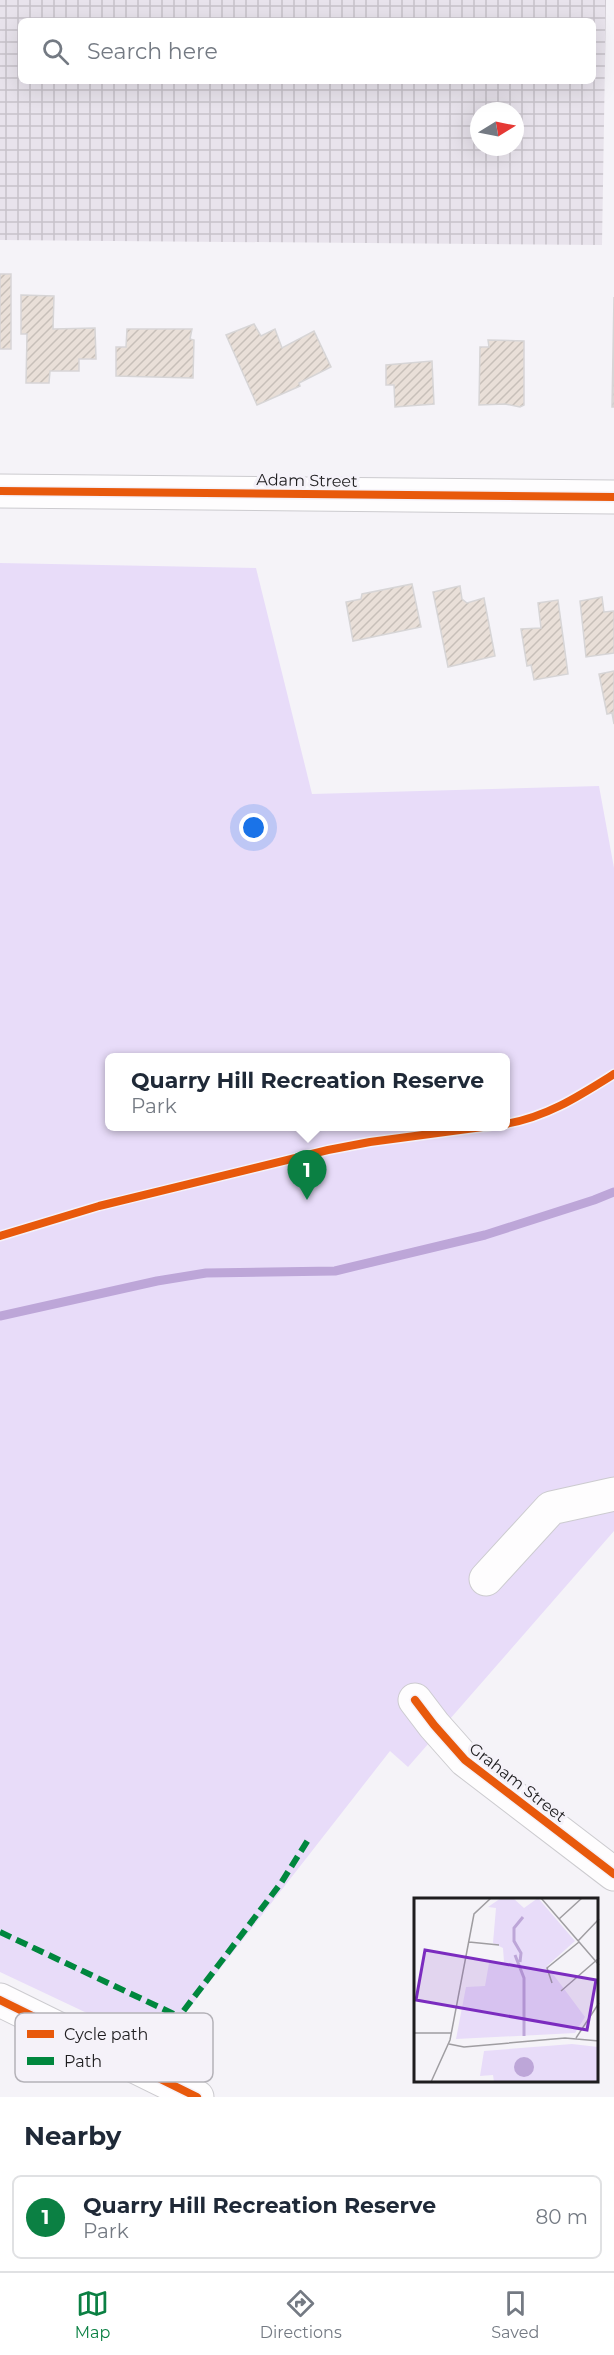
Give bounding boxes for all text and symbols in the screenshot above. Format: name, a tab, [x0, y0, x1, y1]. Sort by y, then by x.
search box	[18, 18, 596, 84]
icon: search	[39, 35, 72, 68]
text: Search here	[87, 38, 218, 65]
north arrow	[470, 102, 524, 156]
street label: Adam Street	[256, 470, 358, 491]
your location	[239, 813, 268, 842]
popup	[105, 1053, 510, 1131]
text: Quarry Hill Recreation Reserve	[131, 1067, 484, 1094]
text: Park	[131, 1094, 177, 1118]
pin: 1	[288, 1150, 326, 1200]
street label: Graham Street	[466, 1739, 570, 1826]
inset map	[414, 1898, 599, 2082]
legend	[15, 2013, 213, 2082]
text: Cycle path	[64, 2025, 148, 2044]
text: Path	[64, 2052, 102, 2071]
text: Nearby	[24, 2120, 121, 2152]
text: Quarry Hill Recreation Reserve	[83, 2192, 436, 2219]
text: 1	[42, 2205, 49, 2229]
text: 80 m	[536, 2205, 588, 2229]
text: Park	[83, 2219, 129, 2243]
tab: Map	[75, 2287, 110, 2342]
tab: Directions	[260, 2287, 342, 2342]
tab: Saved	[491, 2287, 539, 2342]

